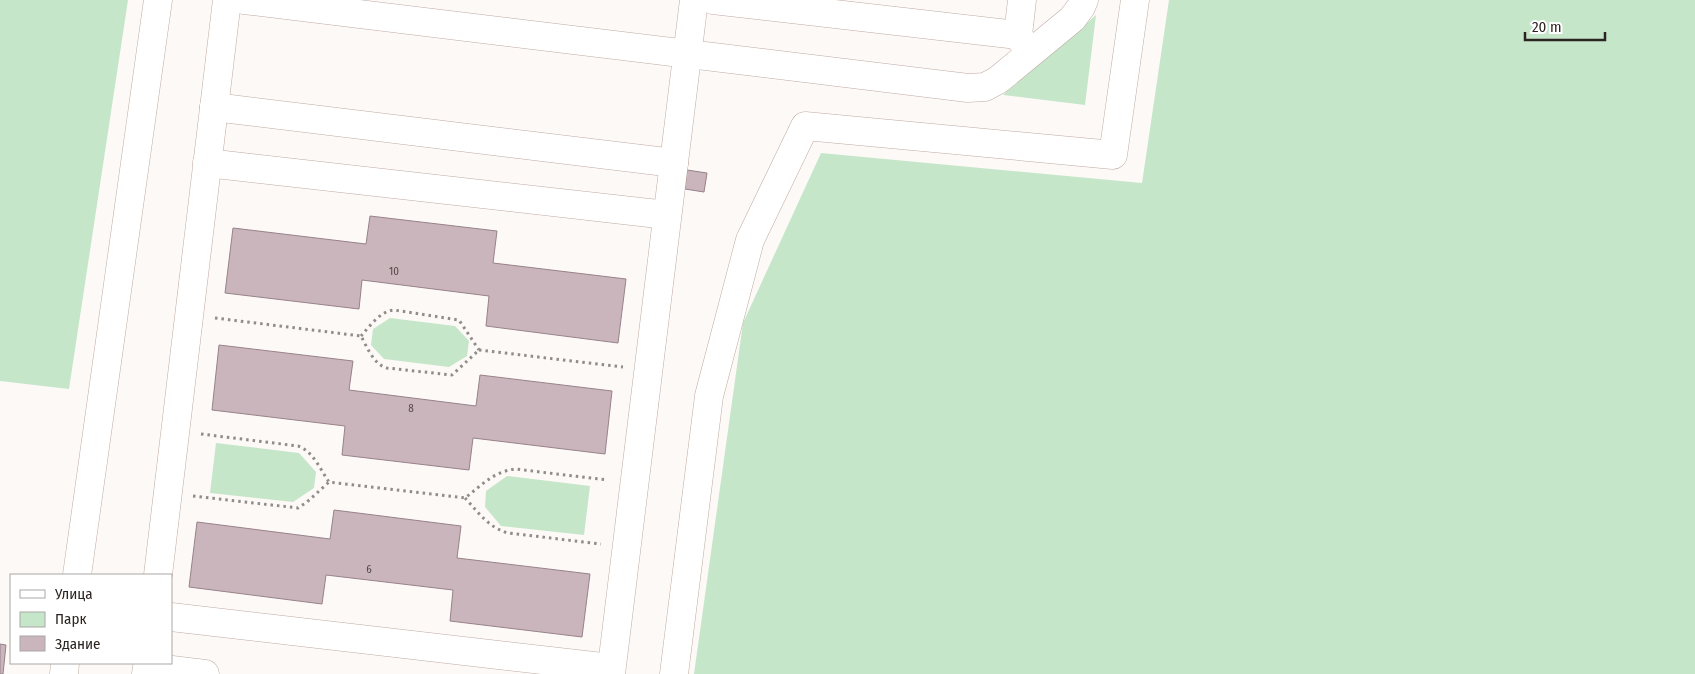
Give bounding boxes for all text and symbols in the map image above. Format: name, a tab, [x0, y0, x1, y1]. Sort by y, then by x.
scale bar	[1525, 10, 1605, 42]
text: 20 m	[1532, 18, 1562, 36]
house number: 10	[389, 265, 399, 278]
house number: 8	[408, 402, 414, 415]
house number: 6	[366, 563, 372, 576]
legend	[10, 574, 172, 664]
text: Улица	[54, 585, 93, 603]
text: Парк	[55, 610, 86, 628]
text: Здание	[55, 635, 101, 653]

